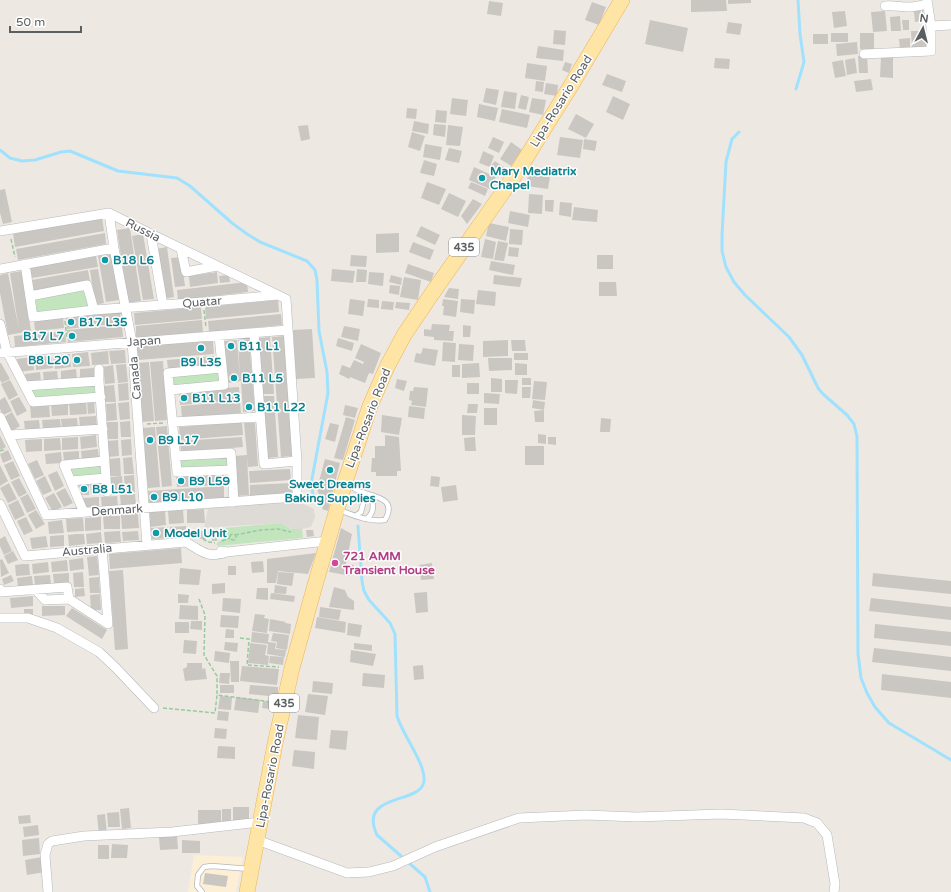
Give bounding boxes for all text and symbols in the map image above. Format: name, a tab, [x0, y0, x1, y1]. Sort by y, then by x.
scale bar	[10, 8, 81, 34]
north arrow	[903, 8, 943, 48]
text: N	[919, 12, 929, 26]
text: 50 m	[16, 15, 45, 29]
street label: Lipa-Rosario Road	[527, 53, 595, 149]
place label: Mary Mediatrix Chapel	[490, 164, 577, 193]
marker: Mary Mediatrix Chapel	[477, 173, 487, 183]
street label: Russia	[123, 215, 163, 245]
road number: 435	[449, 238, 479, 256]
place label: B18 L6	[113, 253, 154, 267]
marker: B18 L6	[100, 255, 110, 265]
street label: Quatar	[182, 293, 223, 311]
place label: B17 L35	[79, 315, 128, 329]
marker: B17 L35	[66, 317, 76, 327]
place label: B17 L7	[23, 329, 64, 343]
marker: B17 L7	[67, 331, 77, 341]
street label: Japan	[127, 333, 161, 349]
place label: B11 L1	[239, 339, 280, 353]
marker: B11 L1	[226, 341, 236, 351]
marker: B9 L35	[196, 343, 206, 353]
place label: B8 L20	[28, 353, 69, 367]
marker: B8 L20	[72, 355, 82, 365]
place label: B9 L35	[181, 355, 222, 369]
street label: Canada	[126, 356, 144, 400]
street label: Lipa-Rosario Road	[343, 366, 393, 470]
place label: B11 L5	[242, 371, 283, 385]
marker: B11 L5	[229, 373, 239, 383]
place label: B11 L13	[192, 391, 241, 405]
marker: B11 L13	[179, 393, 189, 403]
place label: B11 L22	[257, 400, 306, 414]
marker: B11 L22	[244, 402, 254, 412]
place label: B9 L17	[158, 433, 199, 447]
marker: B9 L17	[145, 435, 155, 445]
marker: Sweet Dreams Baking Supplies	[325, 465, 335, 475]
place label: B9 L59	[189, 474, 230, 488]
marker: B9 L59	[176, 476, 186, 486]
place label: Sweet Dreams Baking Supplies	[285, 477, 376, 506]
place label: B8 L51	[92, 482, 133, 496]
marker: B8 L51	[79, 484, 89, 494]
place label: B9 L10	[162, 490, 203, 504]
marker: B9 L10	[149, 492, 159, 502]
street label: Denmark	[91, 501, 144, 519]
place label: Model Unit	[164, 526, 227, 540]
marker: Model Unit	[151, 528, 161, 538]
street label: Australia	[61, 541, 113, 559]
place label: 721 AMM Transient House	[342, 549, 435, 577]
marker: 721 AMM Transient House	[330, 558, 340, 568]
road number: 435	[269, 694, 299, 712]
street label: Lipa-Rosario Road	[253, 723, 287, 829]

